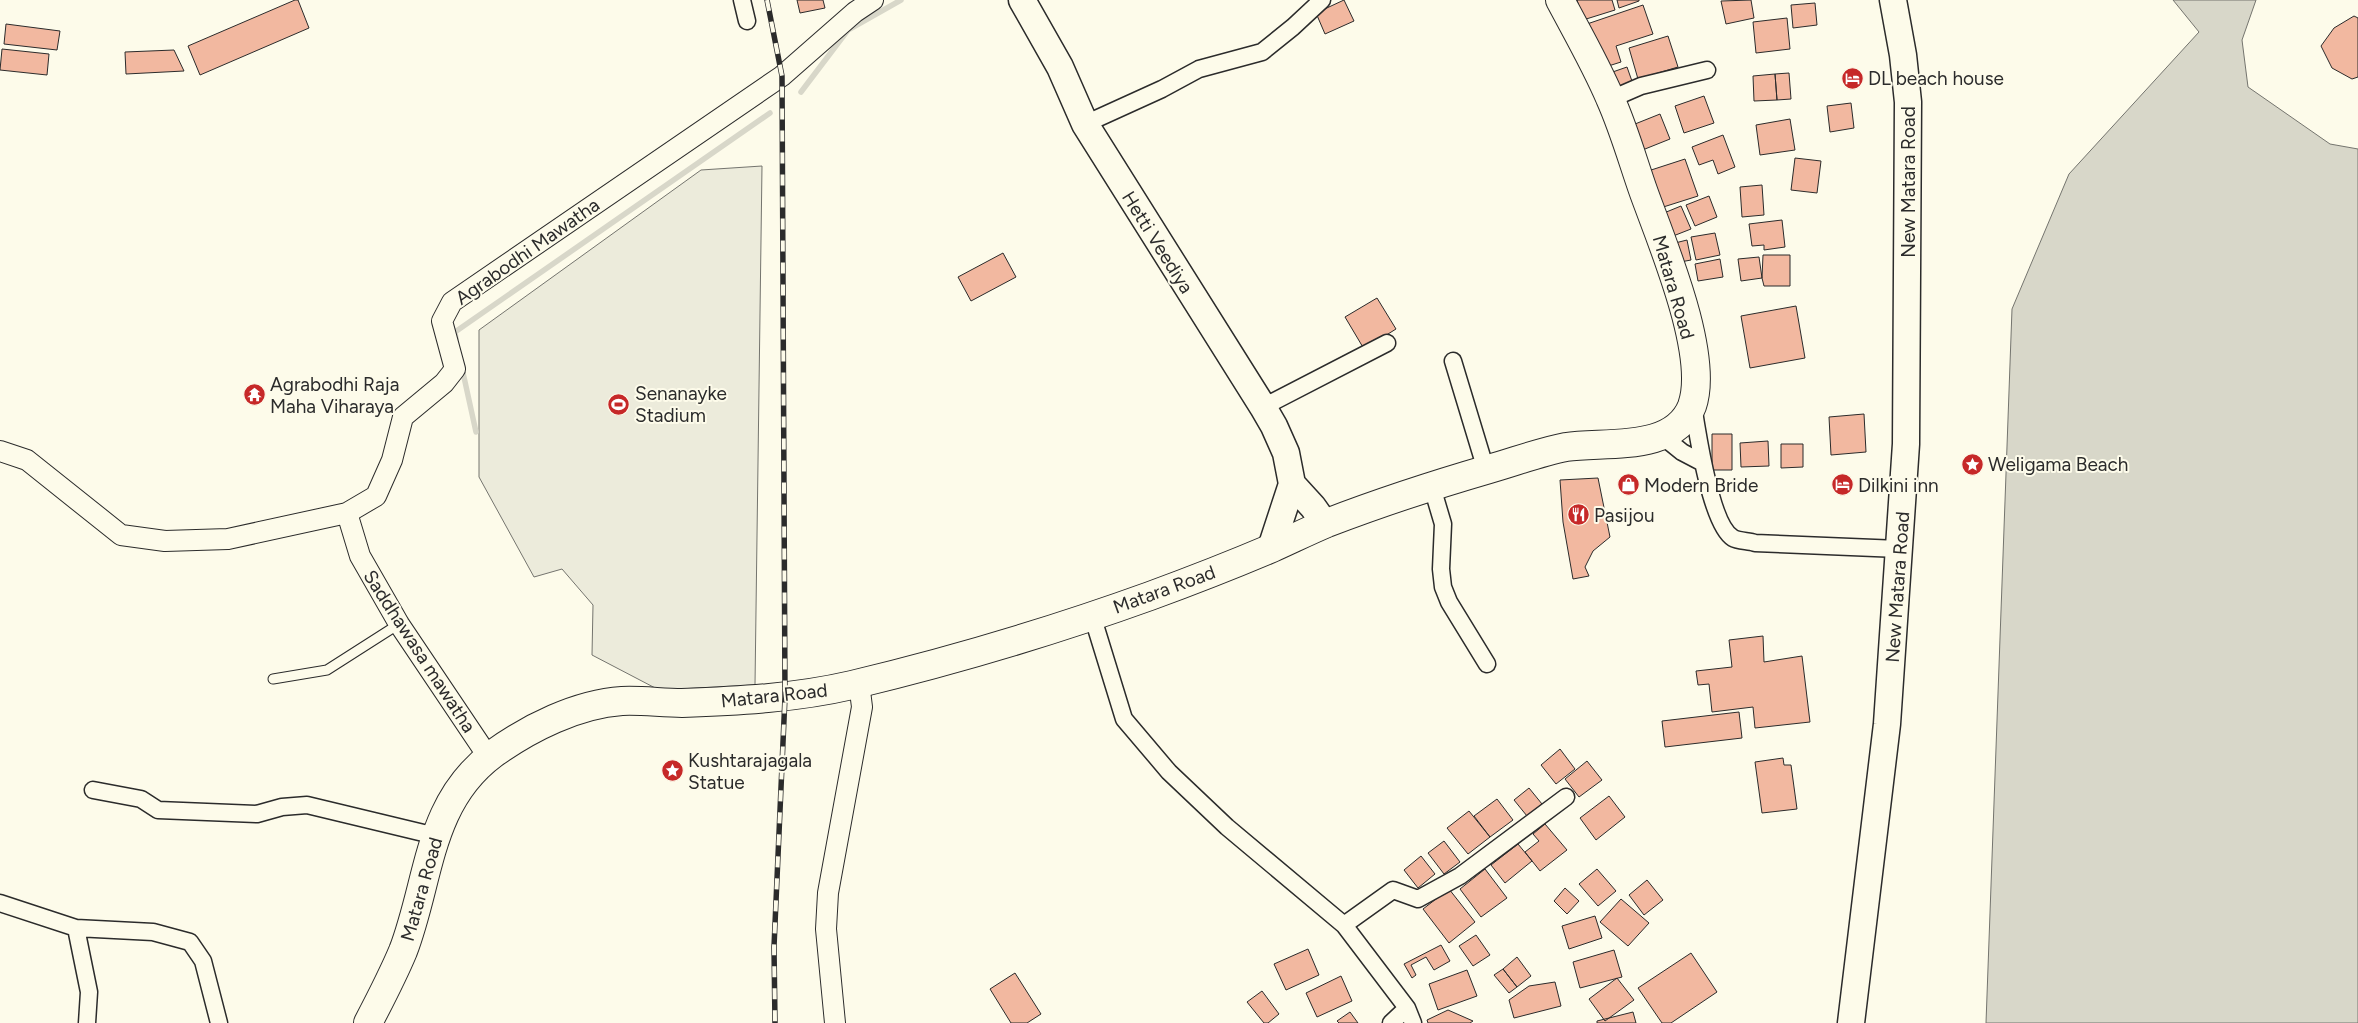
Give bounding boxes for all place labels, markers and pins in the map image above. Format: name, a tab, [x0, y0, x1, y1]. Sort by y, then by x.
hotel icon: DL beach house	[1840, 66, 1864, 90]
place label: DL beach house	[1868, 67, 2004, 90]
place label: Agrabodhi Raja Maha Viharaya	[270, 373, 399, 418]
place label: Senanayke Stadium	[635, 382, 727, 427]
temple icon: Agrabodhi Raja Maha Viharaya	[242, 383, 266, 407]
sports icon: Senanayke Stadium	[607, 392, 631, 416]
place icon: Weligama Beach	[1960, 452, 1984, 476]
place label: Weligama Beach	[1988, 453, 2128, 476]
shop icon: Modern Bride	[1616, 473, 1640, 497]
hotel icon: Dilkini inn	[1830, 473, 1854, 497]
place label: Modern Bride	[1644, 474, 1758, 497]
place label: Dilkini inn	[1858, 474, 1939, 497]
restaurant icon: Pasijou	[1566, 503, 1590, 527]
place label: Pasijou	[1594, 504, 1655, 527]
place label: Kushtarajagala Statue	[688, 749, 812, 794]
place icon: Kushtarajagala Statue	[660, 759, 684, 783]

